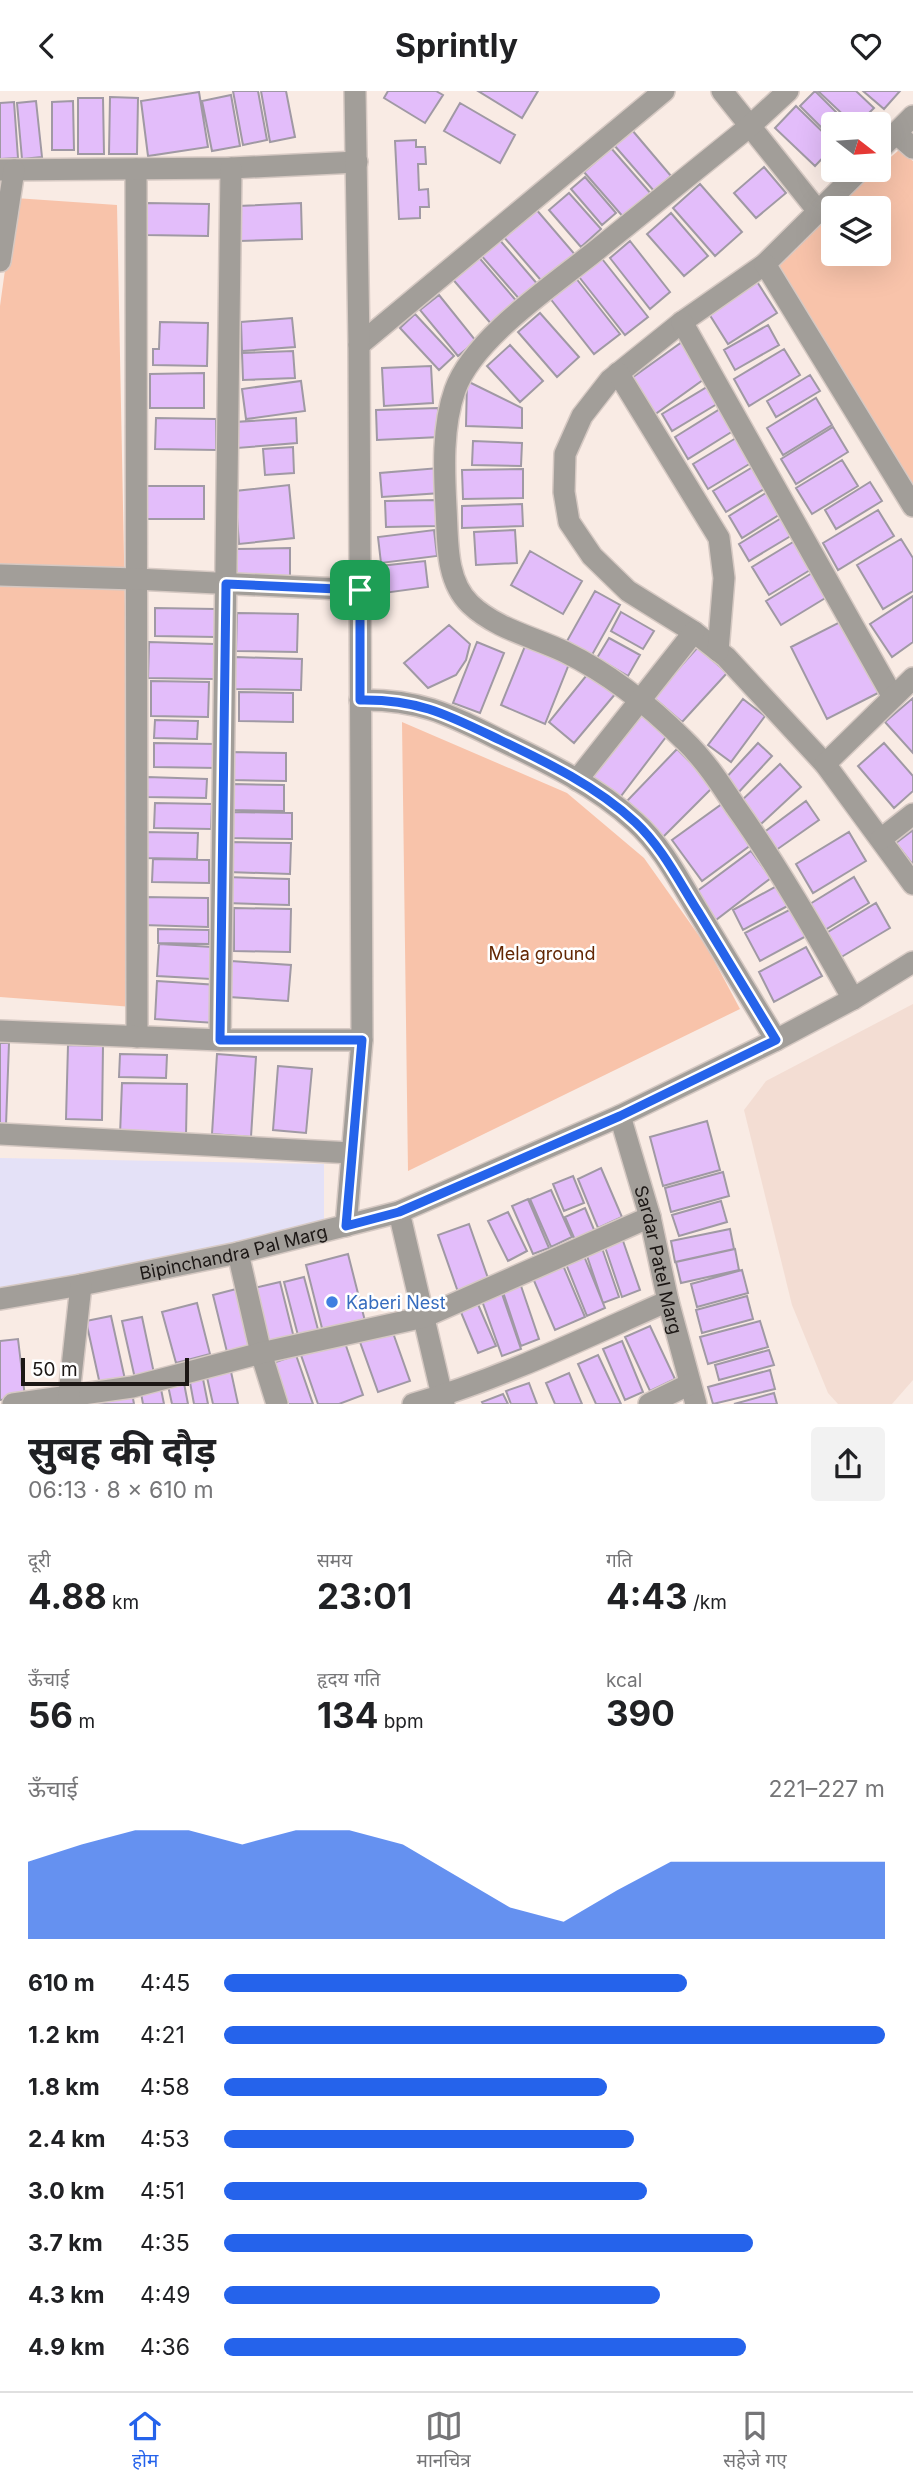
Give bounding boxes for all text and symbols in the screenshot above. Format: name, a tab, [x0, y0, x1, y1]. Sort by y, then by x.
text: Sprintly	[395, 26, 518, 65]
icon: back	[28, 27, 66, 65]
icon: heart	[847, 27, 885, 65]
north arrow	[821, 112, 891, 182]
map controls	[821, 112, 891, 266]
button: layers	[821, 196, 891, 266]
pin	[330, 560, 390, 620]
icon: arrive	[341, 571, 379, 609]
park label: Mela ground	[489, 943, 595, 964]
street label: Sardar Patel Marg	[631, 1183, 687, 1336]
street label: Bipinchandra Pal Marg	[138, 1220, 329, 1283]
place label: Kaberi Nest	[346, 1292, 446, 1313]
marker: Kaberi Nest	[324, 1294, 340, 1310]
scale bar	[21, 1355, 189, 1387]
text: 50 m	[32, 1358, 78, 1381]
text: सुबह की दौड़	[28, 1427, 216, 1473]
button: share	[811, 1427, 885, 1501]
text: 06:13 · 8 × 610 m	[28, 1476, 214, 1504]
text: दूरी	[28, 1549, 51, 1572]
text: समय	[317, 1549, 352, 1572]
text: गति	[606, 1549, 632, 1572]
text: 4.88	[28, 1575, 107, 1617]
text: 23:01	[317, 1575, 412, 1617]
text: 4:43	[606, 1575, 688, 1617]
text: km	[107, 1591, 139, 1614]
text: /km	[688, 1591, 727, 1614]
text: ऊँचाई	[28, 1668, 69, 1691]
text: हृदय गति	[317, 1668, 380, 1691]
text: kcal	[606, 1669, 642, 1692]
text: 390	[606, 1692, 675, 1734]
text: 56	[28, 1694, 73, 1736]
text: 134	[317, 1694, 378, 1736]
text: m	[73, 1710, 95, 1733]
text: bpm	[378, 1710, 424, 1733]
text: ऊँचाई	[28, 1775, 78, 1803]
text: 221–227 m	[768, 1775, 885, 1803]
text: 610 m	[28, 1969, 95, 1997]
text: 4:45	[140, 1969, 190, 1997]
text: 1.2 km	[28, 2021, 100, 2049]
text: 4:21	[140, 2021, 185, 2049]
text: 1.8 km	[28, 2073, 100, 2101]
text: 4:58	[140, 2073, 190, 2101]
text: 2.4 km	[28, 2125, 106, 2153]
text: 4:53	[140, 2125, 190, 2153]
text: 3.0 km	[28, 2177, 105, 2205]
text: 4:51	[140, 2177, 185, 2205]
text: 3.7 km	[28, 2229, 103, 2257]
text: 4:35	[140, 2229, 190, 2257]
text: 4.3 km	[28, 2281, 105, 2309]
text: 4:49	[140, 2281, 191, 2309]
text: 4.9 km	[28, 2333, 105, 2361]
text: 4:36	[140, 2333, 190, 2361]
tab: होम	[126, 2407, 164, 2475]
tab: मानचित्र	[417, 2407, 471, 2475]
tab: सहेजे गए	[723, 2407, 787, 2475]

